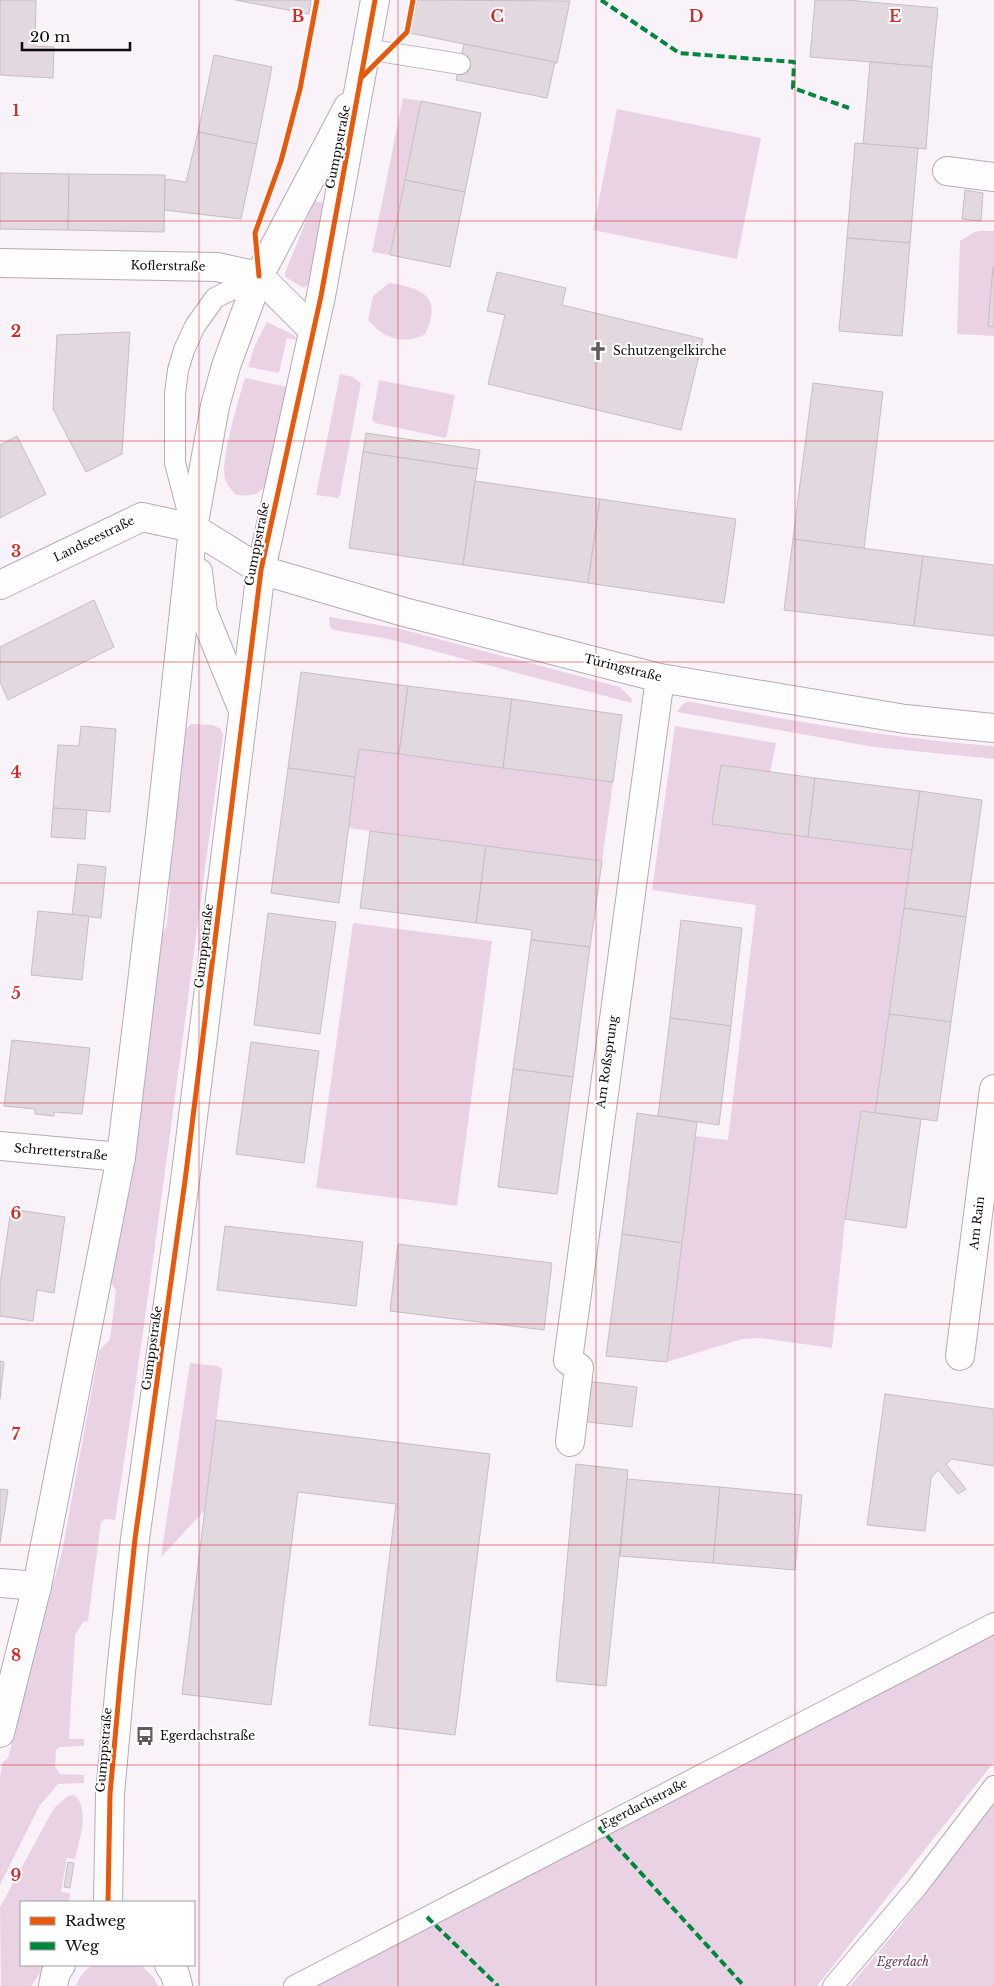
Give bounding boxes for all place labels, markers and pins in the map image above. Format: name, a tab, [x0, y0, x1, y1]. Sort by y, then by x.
church icon: Schutzengelkirche	[587, 340, 609, 362]
place label: Schutzengelkirche	[613, 343, 727, 358]
bus stop icon: Egerdachstraße	[134, 1725, 156, 1747]
place label: Egerdachstraße	[160, 1728, 255, 1743]

